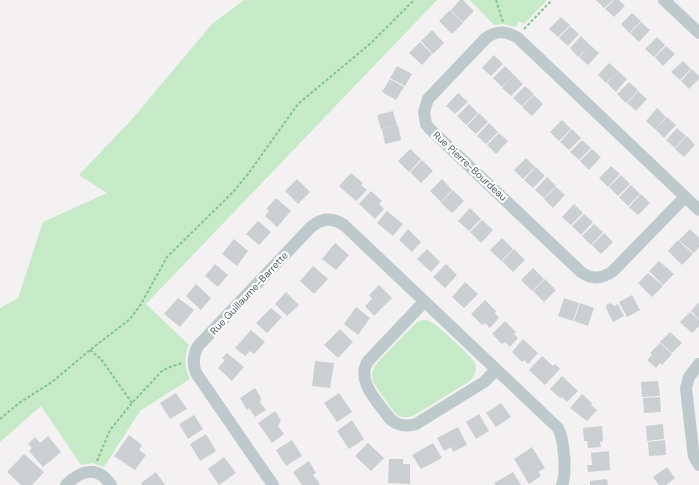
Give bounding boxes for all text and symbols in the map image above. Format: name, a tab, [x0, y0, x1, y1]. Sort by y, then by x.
street label: Rue Pierre-Bourdeau	[430, 128, 510, 204]
street label: Rue Guillaume-Barrette	[207, 249, 291, 337]

